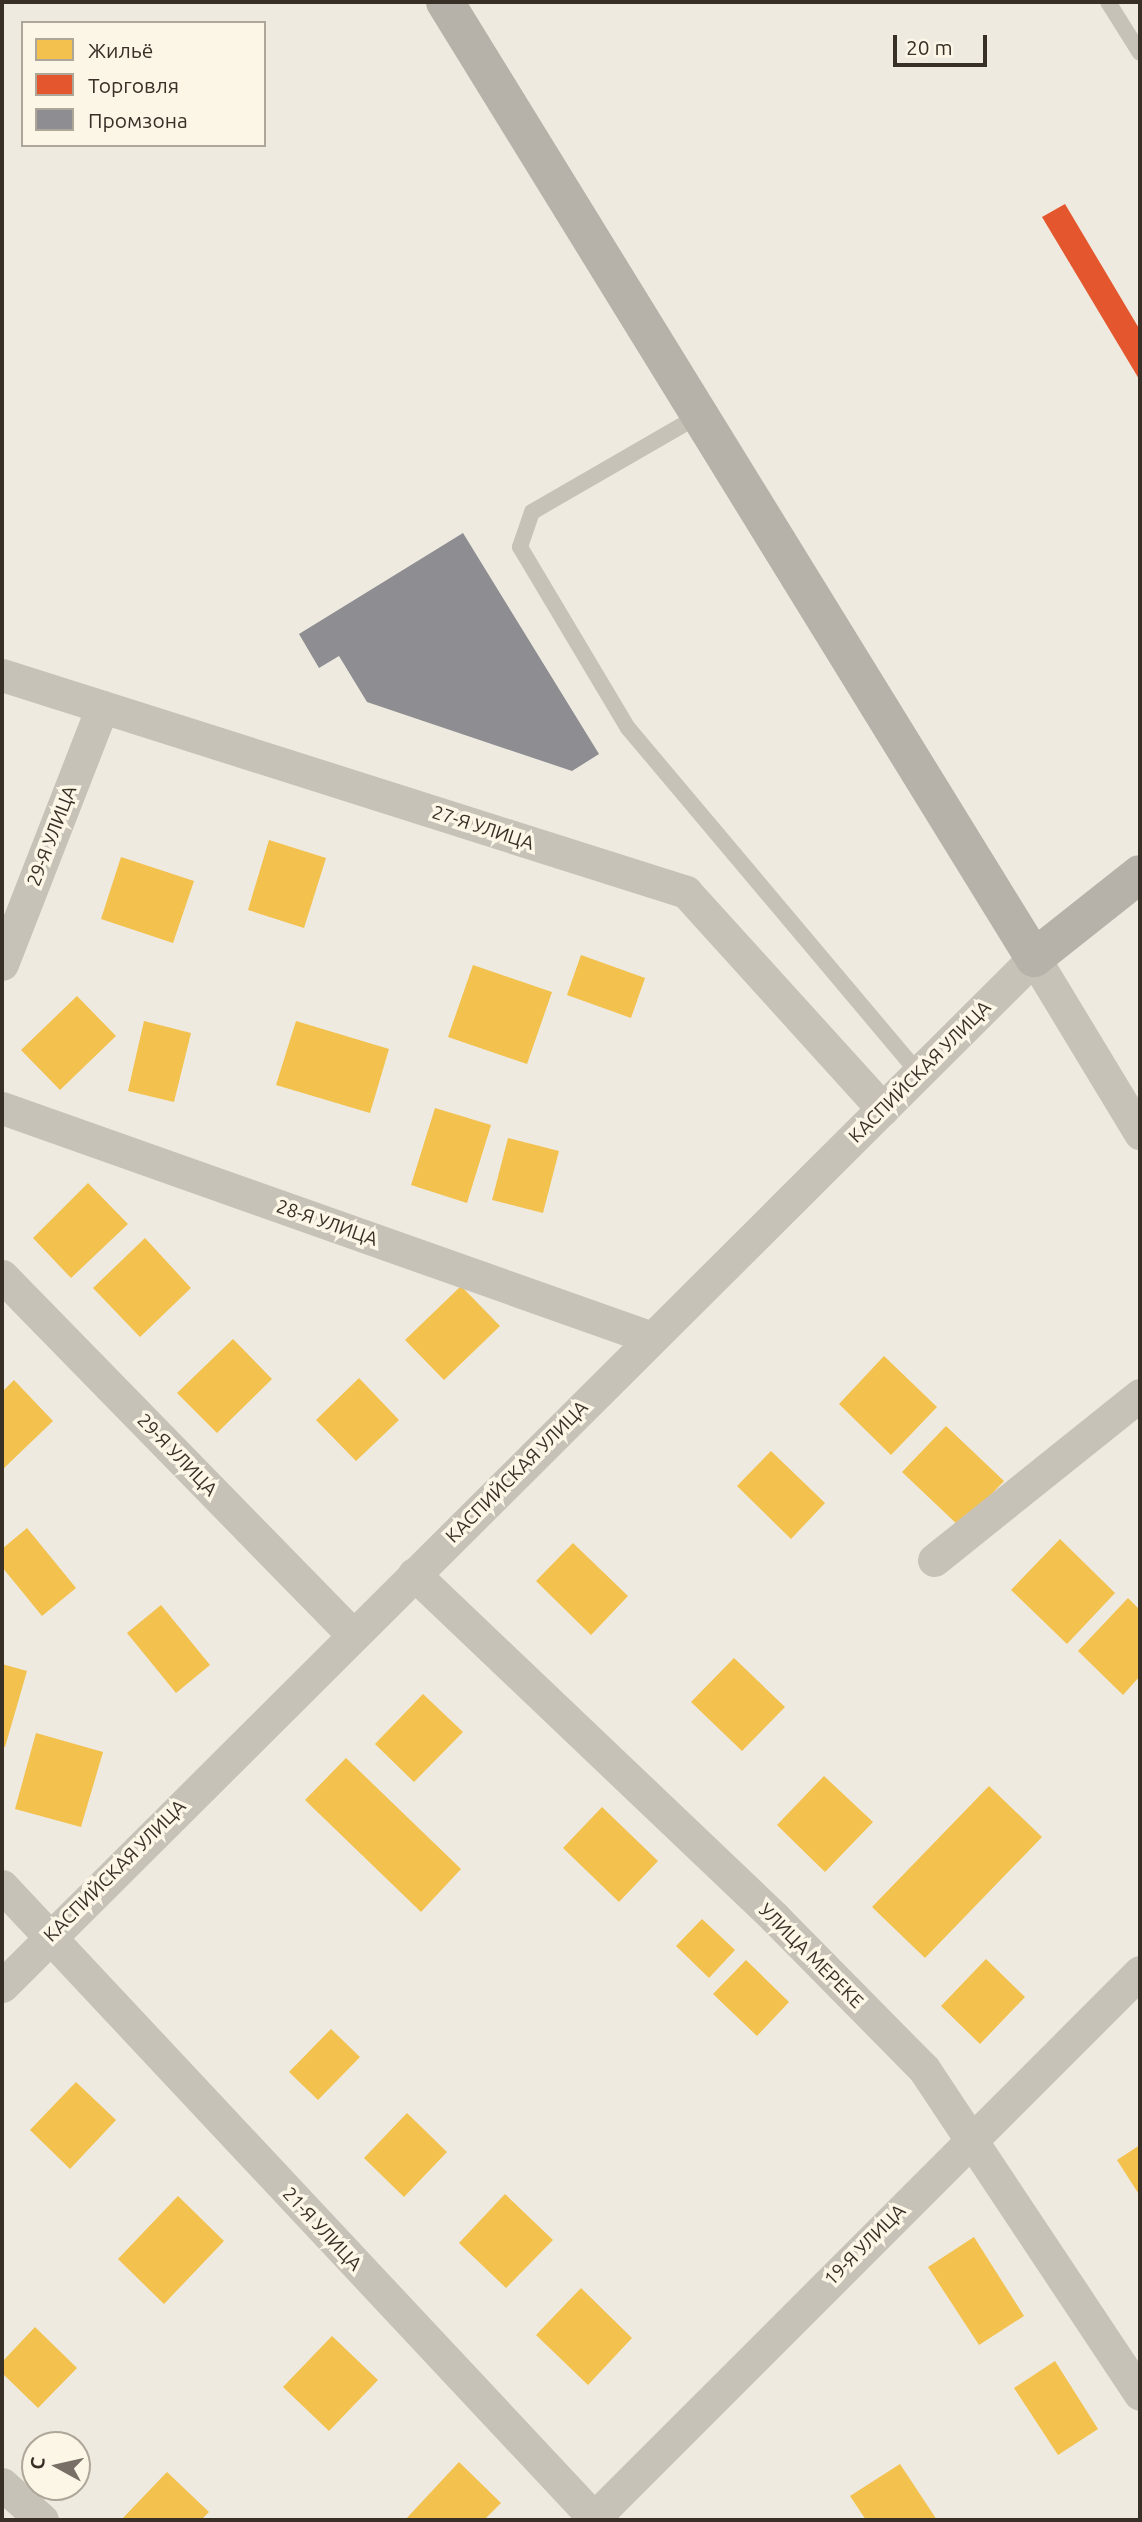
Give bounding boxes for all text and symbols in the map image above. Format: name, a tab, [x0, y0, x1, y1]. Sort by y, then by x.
legend	[21, 21, 266, 147]
scale bar	[897, 21, 992, 65]
text: 20 m	[906, 35, 953, 59]
text: Жильё	[88, 38, 153, 62]
text: Торговля	[88, 73, 179, 97]
text: Промзона	[88, 108, 188, 132]
street label: 29-Я УЛИЦА	[22, 783, 82, 889]
street label: 27-Я УЛИЦА	[429, 801, 537, 855]
street label: КАСПИЙСКАЯ УЛИЦА	[844, 996, 996, 1148]
street label: 28-Я УЛИЦА	[273, 1195, 381, 1251]
street label: КАСПИЙСКАЯ УЛИЦА	[441, 1396, 593, 1548]
street label: 29-Я УЛИЦА	[132, 1409, 222, 1501]
street label: КАСПИЙСКАЯ УЛИЦА	[39, 1795, 191, 1947]
street label: УЛИЦА МЕРЕКЕ	[754, 1899, 868, 2013]
street label: 21-Я УЛИЦА	[278, 2183, 366, 2275]
street label: 19-Я УЛИЦА	[820, 2200, 910, 2290]
north arrow	[21, 2431, 91, 2501]
text: С	[25, 2456, 49, 2471]

